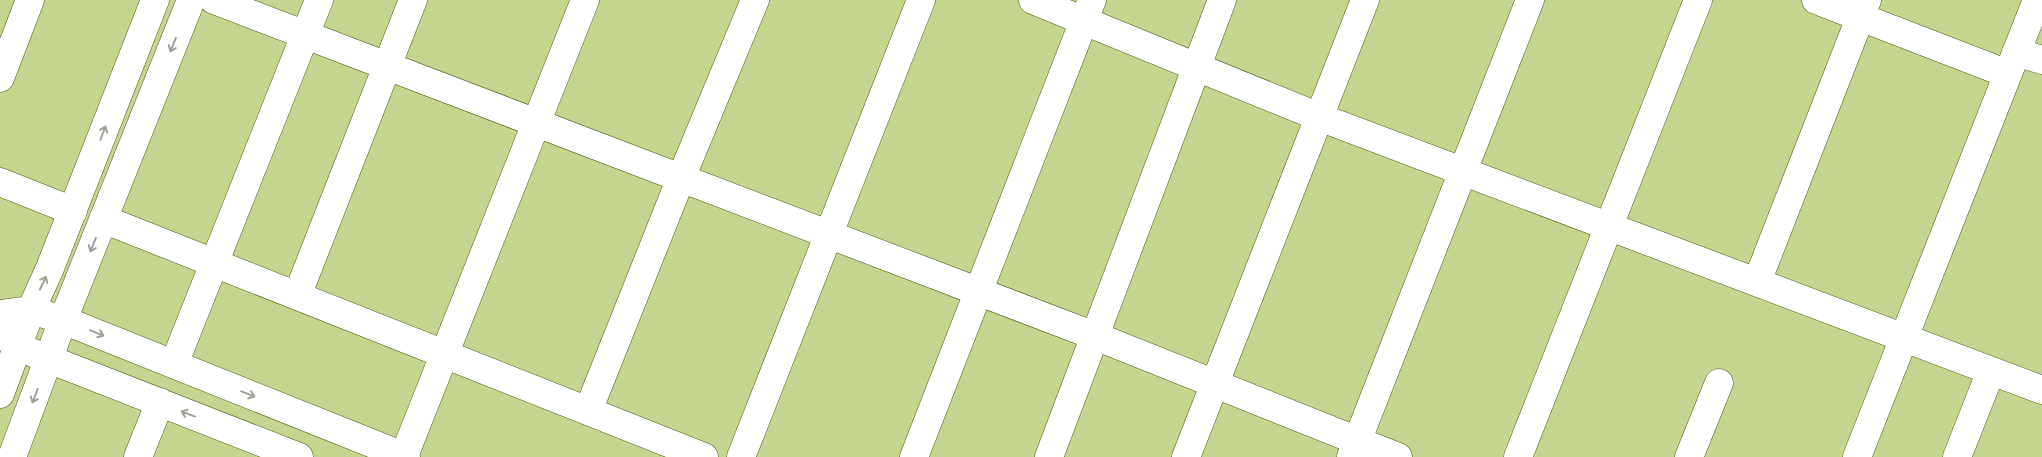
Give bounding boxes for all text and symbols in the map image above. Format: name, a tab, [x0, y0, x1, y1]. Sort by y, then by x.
one-way arrow	[168, 37, 178, 52]
one-way arrow	[100, 125, 109, 140]
one-way arrow	[88, 236, 97, 252]
one-way arrow	[39, 276, 48, 291]
one-way arrow	[89, 329, 104, 339]
one-way arrow	[30, 388, 39, 404]
one-way arrow	[240, 389, 255, 399]
one-way arrow	[181, 408, 196, 418]

